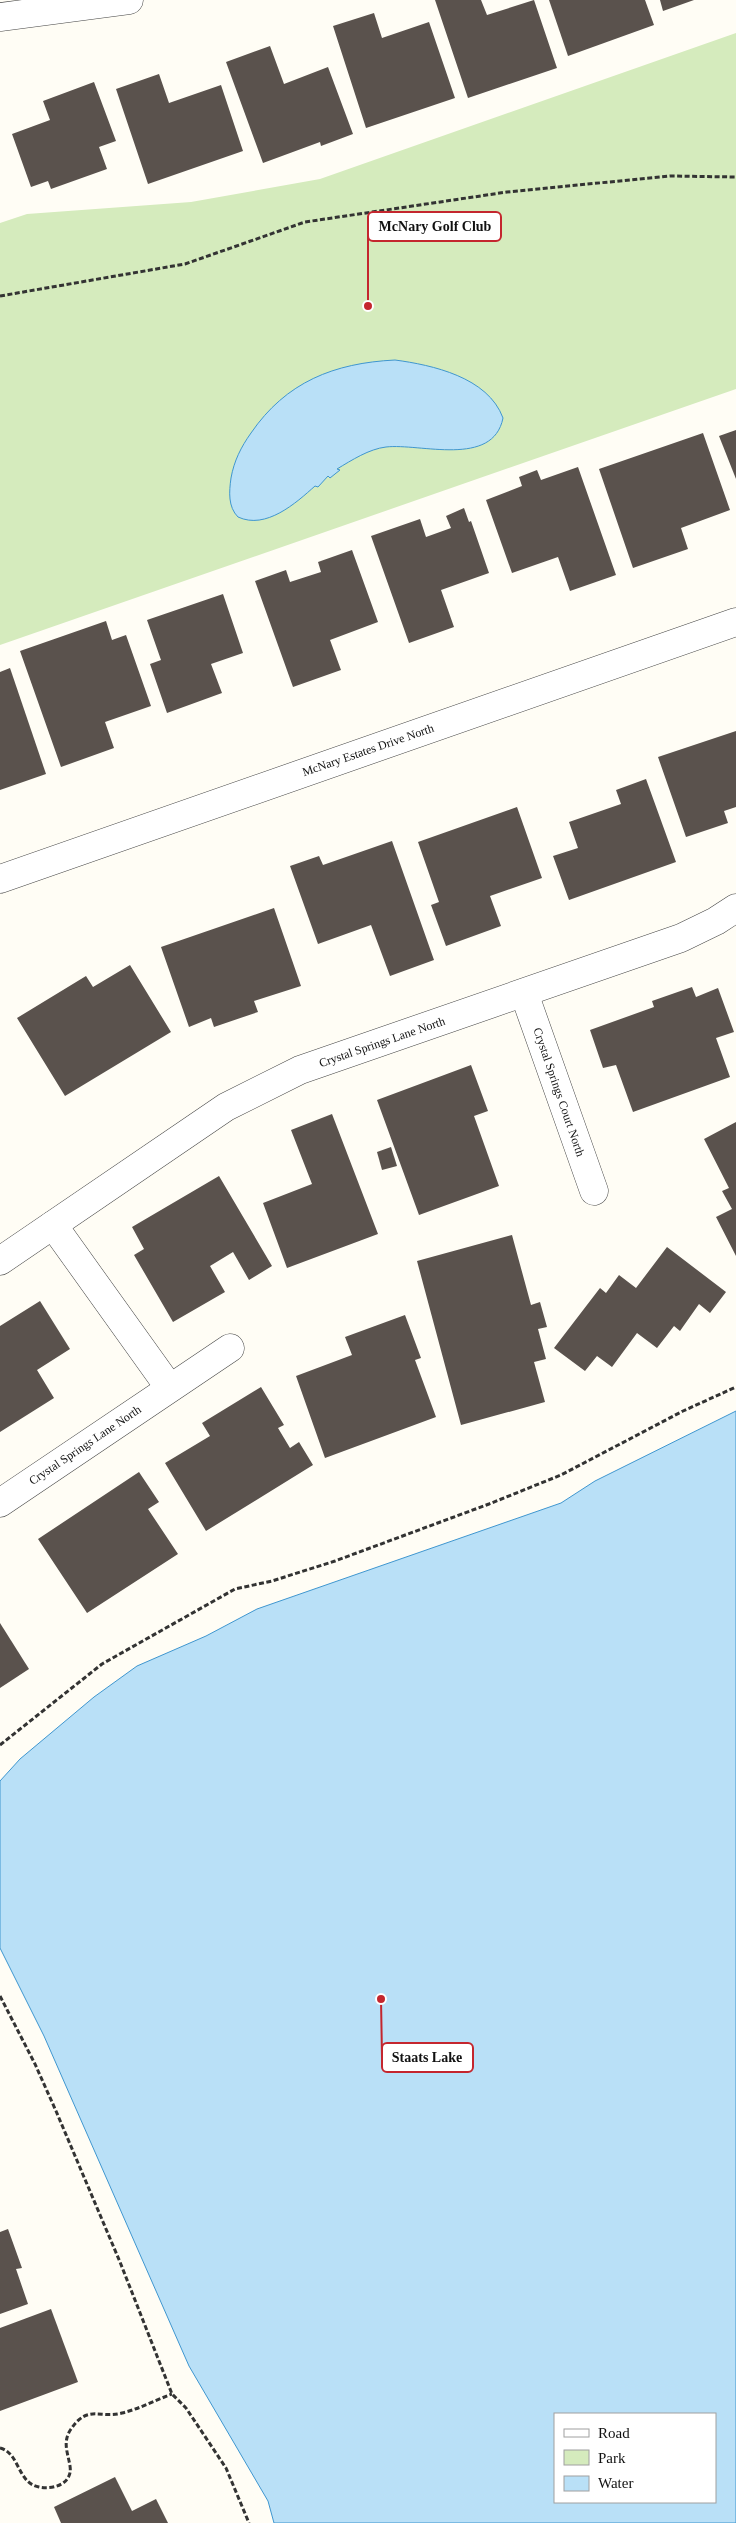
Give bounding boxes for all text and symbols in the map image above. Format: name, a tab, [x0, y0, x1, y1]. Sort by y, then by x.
callout: McNary Golf Club	[368, 212, 501, 241]
text: McNary Golf Club	[379, 219, 492, 234]
street label: McNary Estates Drive North	[300, 721, 436, 779]
street label: Crystal Springs Lane North	[317, 1014, 447, 1070]
street label: Crystal Springs Court North	[530, 1026, 588, 1158]
street label: Crystal Springs Lane North	[26, 1402, 144, 1488]
callout: Staats Lake	[382, 2043, 473, 2072]
text: Staats Lake	[392, 2050, 462, 2065]
legend	[554, 2413, 716, 2503]
text: Road	[598, 2425, 630, 2441]
text: Park	[598, 2450, 626, 2466]
text: Water	[598, 2475, 633, 2491]

